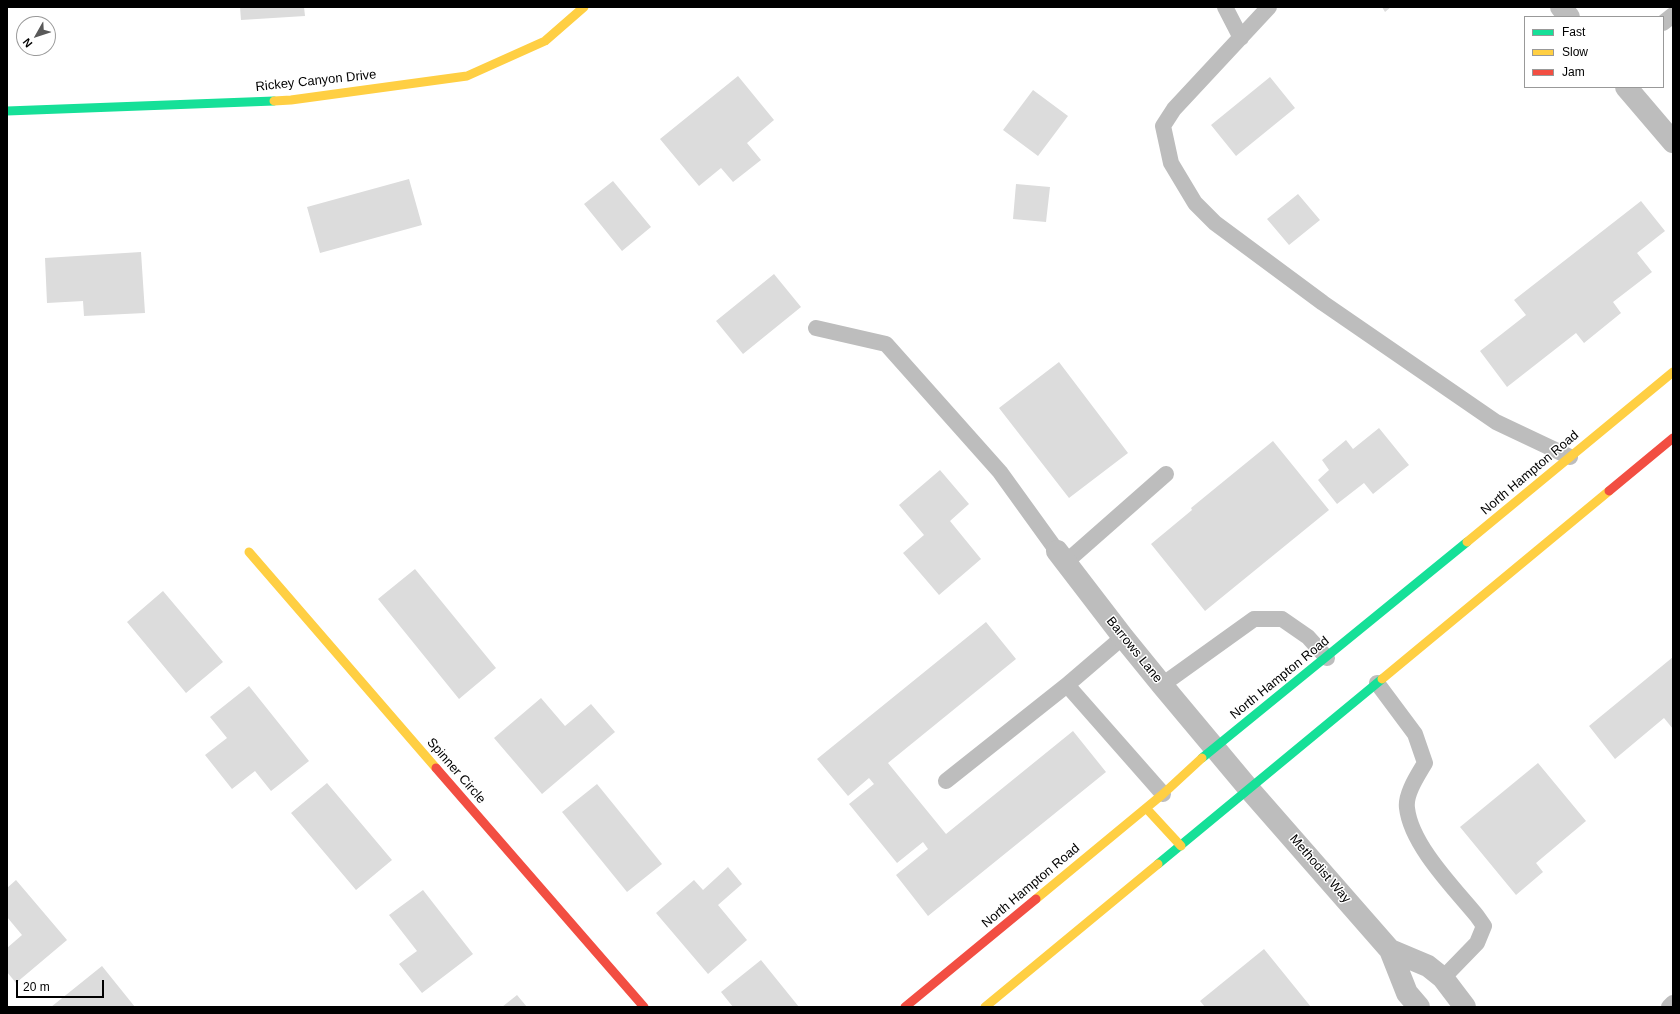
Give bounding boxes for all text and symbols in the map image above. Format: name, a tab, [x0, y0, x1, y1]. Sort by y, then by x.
north arrow	[16, 16, 56, 56]
legend	[1524, 16, 1664, 88]
text: Fast	[1562, 25, 1585, 39]
text: N	[20, 36, 35, 50]
text: Slow	[1562, 45, 1588, 59]
text: Jam	[1562, 65, 1585, 79]
street label: Rickey Canyon Drive	[255, 67, 377, 95]
street label: North Hampton Road	[1478, 428, 1582, 518]
street label: Barrows Lane	[1103, 614, 1165, 686]
street label: North Hampton Road	[1227, 633, 1333, 723]
street label: Spinner Circle	[423, 735, 489, 807]
street label: Methodist Way	[1286, 832, 1354, 906]
street label: North Hampton Road	[979, 841, 1083, 931]
scale bar	[18, 972, 106, 998]
text: 20 m	[23, 980, 50, 994]

